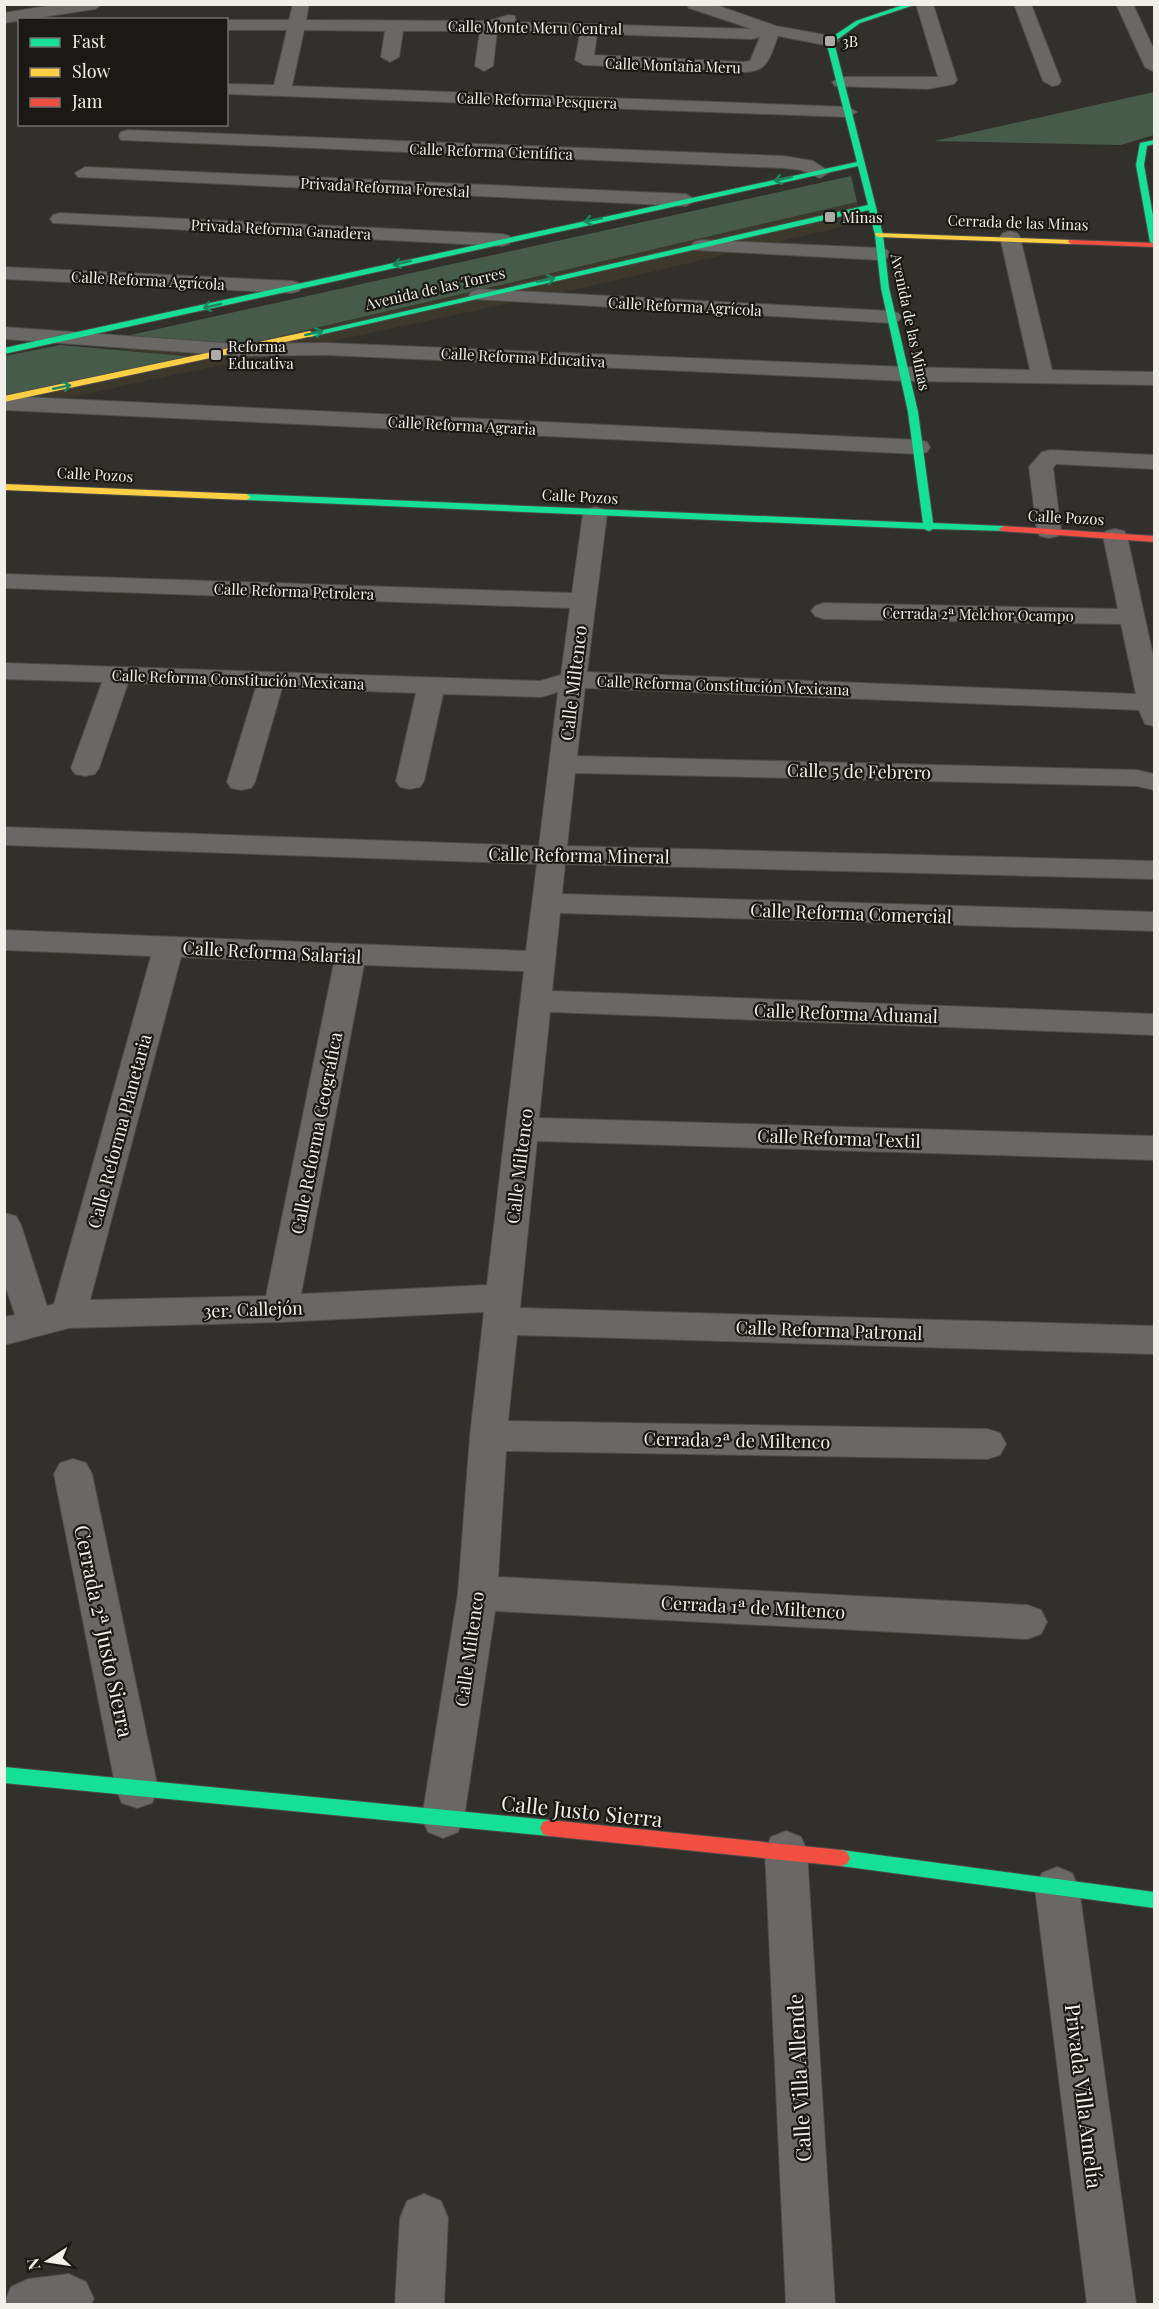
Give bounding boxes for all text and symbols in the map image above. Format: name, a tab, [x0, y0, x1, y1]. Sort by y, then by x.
street label: Calle Monte Meru Central	[448, 15, 622, 39]
legend	[18, 18, 228, 126]
text: Fast	[72, 29, 106, 53]
place label: 3B	[842, 31, 858, 51]
marker: 3B	[823, 34, 837, 48]
street label: Calle Montaña Meru	[605, 53, 742, 77]
text: Slow	[72, 59, 110, 83]
street label: Calle Reforma Pesquera	[456, 87, 618, 113]
text: Jam	[71, 89, 102, 113]
street label: Calle Reforma Científica	[409, 138, 574, 164]
street label: Privada Reforma Forestal	[300, 173, 470, 201]
one-way arrow	[774, 174, 793, 186]
place label: Minas	[842, 207, 883, 227]
marker: Minas	[823, 210, 837, 224]
street label: Cerrada de las Minas	[947, 210, 1089, 234]
street label: Privada Reforma Ganadera	[190, 214, 372, 244]
one-way arrow	[584, 215, 603, 227]
street label: Avenida de las Minas	[886, 251, 935, 392]
one-way arrow	[393, 257, 412, 269]
street label: Avenida de las Torres	[362, 262, 507, 314]
street label: Calle Reforma Agrícola	[71, 266, 226, 294]
one-way arrow	[535, 274, 555, 285]
street label: Calle Reforma Agrícola	[608, 292, 763, 320]
one-way arrow	[203, 300, 222, 312]
one-way arrow	[305, 326, 324, 338]
place label: Reforma Educativa	[228, 336, 294, 373]
street label: Calle Reforma Educativa	[440, 343, 606, 371]
marker: Reforma Educativa	[209, 348, 223, 362]
one-way arrow	[51, 381, 71, 392]
street label: Calle Reforma Agraria	[387, 411, 537, 439]
street label: Calle Pozos	[56, 462, 134, 486]
street label: Calle Pozos	[541, 484, 619, 508]
street label: Calle Pozos	[1027, 505, 1105, 529]
street label: Calle Reforma Petrolera	[213, 578, 375, 604]
street label: Cerrada 2ª Melchor Ocampo	[882, 602, 1074, 626]
street label: Calle Miltenco	[554, 624, 592, 742]
street label: Calle Reforma Constitución Mexicana	[111, 665, 365, 693]
street label: Calle Reforma Constitución Mexicana	[596, 671, 850, 699]
street label: Calle 5 de Febrero	[787, 758, 931, 784]
street label: Calle Reforma Mineral	[488, 841, 670, 869]
street label: Calle Reforma Comercial	[750, 897, 952, 929]
street label: Calle Reforma Salarial	[182, 935, 362, 969]
street label: Calle Reforma Aduanal	[754, 998, 938, 1028]
street label: Calle Reforma Geográfica	[285, 1030, 347, 1236]
street label: Calle Reforma Planetaria	[81, 1031, 157, 1231]
street label: Calle Miltenco	[500, 1107, 538, 1225]
street label: Calle Reforma Textil	[757, 1123, 921, 1153]
street label: 3er. Callejón	[203, 1295, 303, 1323]
street label: Calle Reforma Patronal	[735, 1315, 923, 1345]
street label: Cerrada 2ª de Miltenco	[644, 1426, 831, 1454]
street label: Cerrada 2ª Justo Sierra	[69, 1522, 141, 1740]
street label: Calle Miltenco	[449, 1590, 489, 1708]
street label: Cerrada 1ª de Miltenco	[660, 1590, 846, 1624]
street label: Calle Justo Sierra	[500, 1788, 665, 1832]
street label: Calle Villa Allende	[780, 1993, 816, 2163]
street label: Privada Villa Amelía	[1060, 2002, 1110, 2191]
north arrow	[18, 2231, 78, 2291]
text: N	[21, 2256, 44, 2272]

